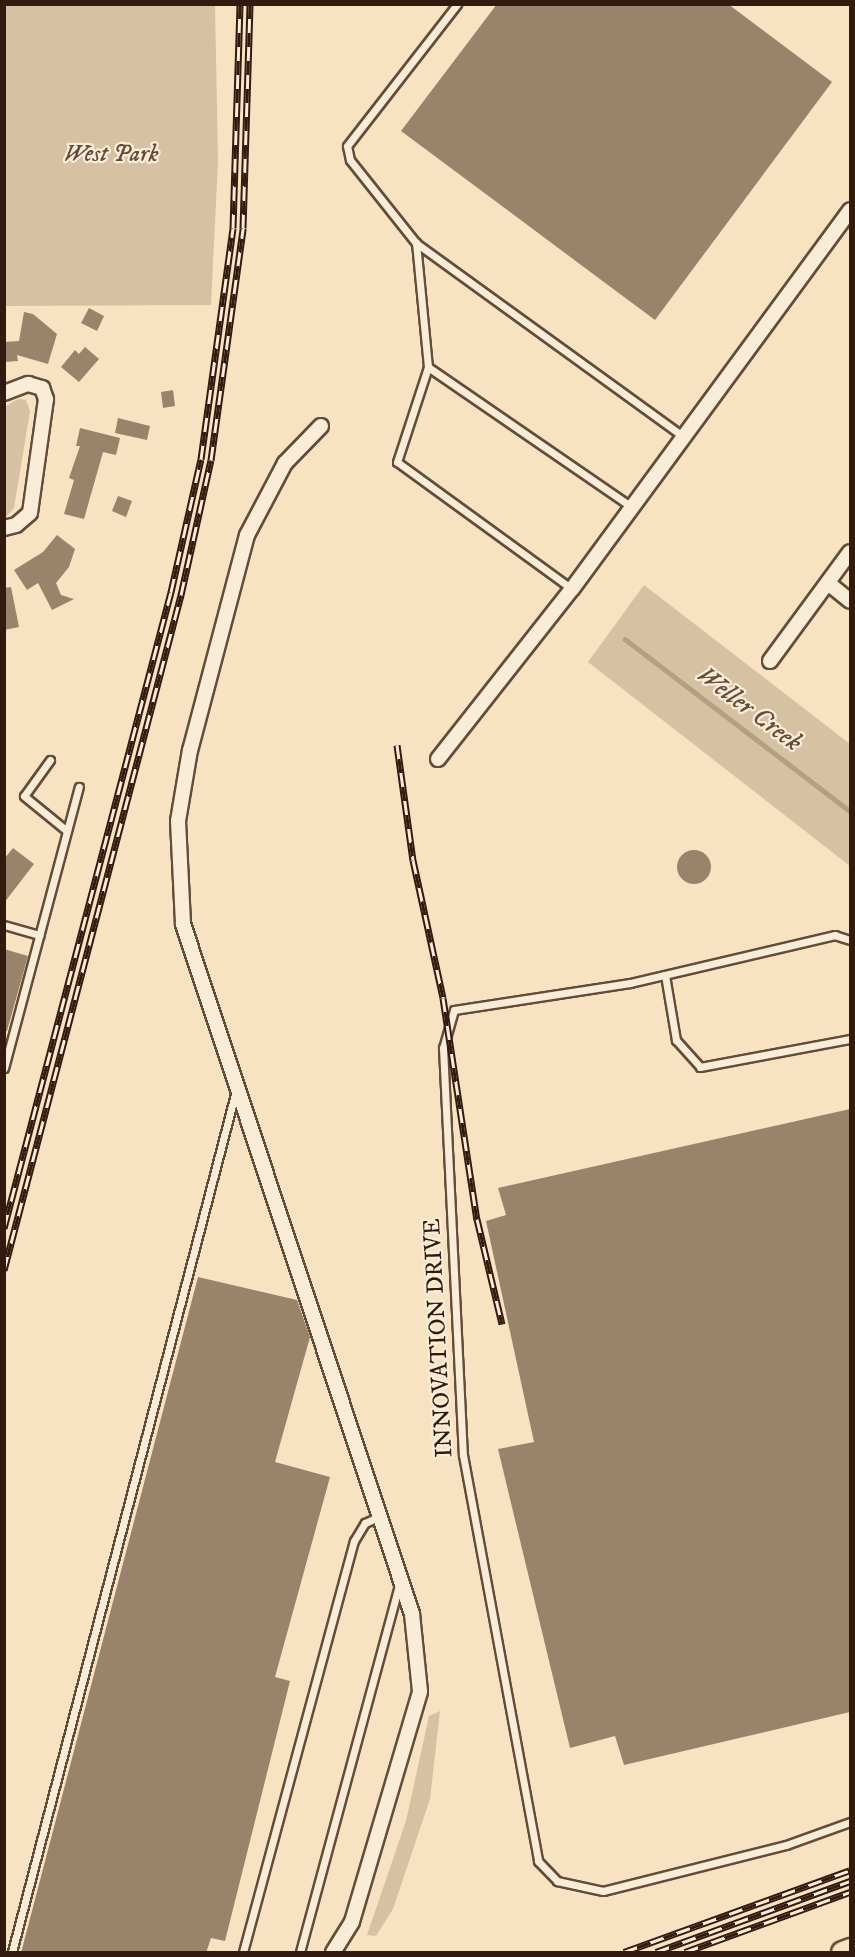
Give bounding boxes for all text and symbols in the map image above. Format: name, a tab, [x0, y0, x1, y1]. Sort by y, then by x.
park label: West Park	[63, 141, 159, 169]
water label: Weller Creek	[690, 659, 808, 759]
street label: INNOVATION DRIVE	[418, 1218, 460, 1458]

